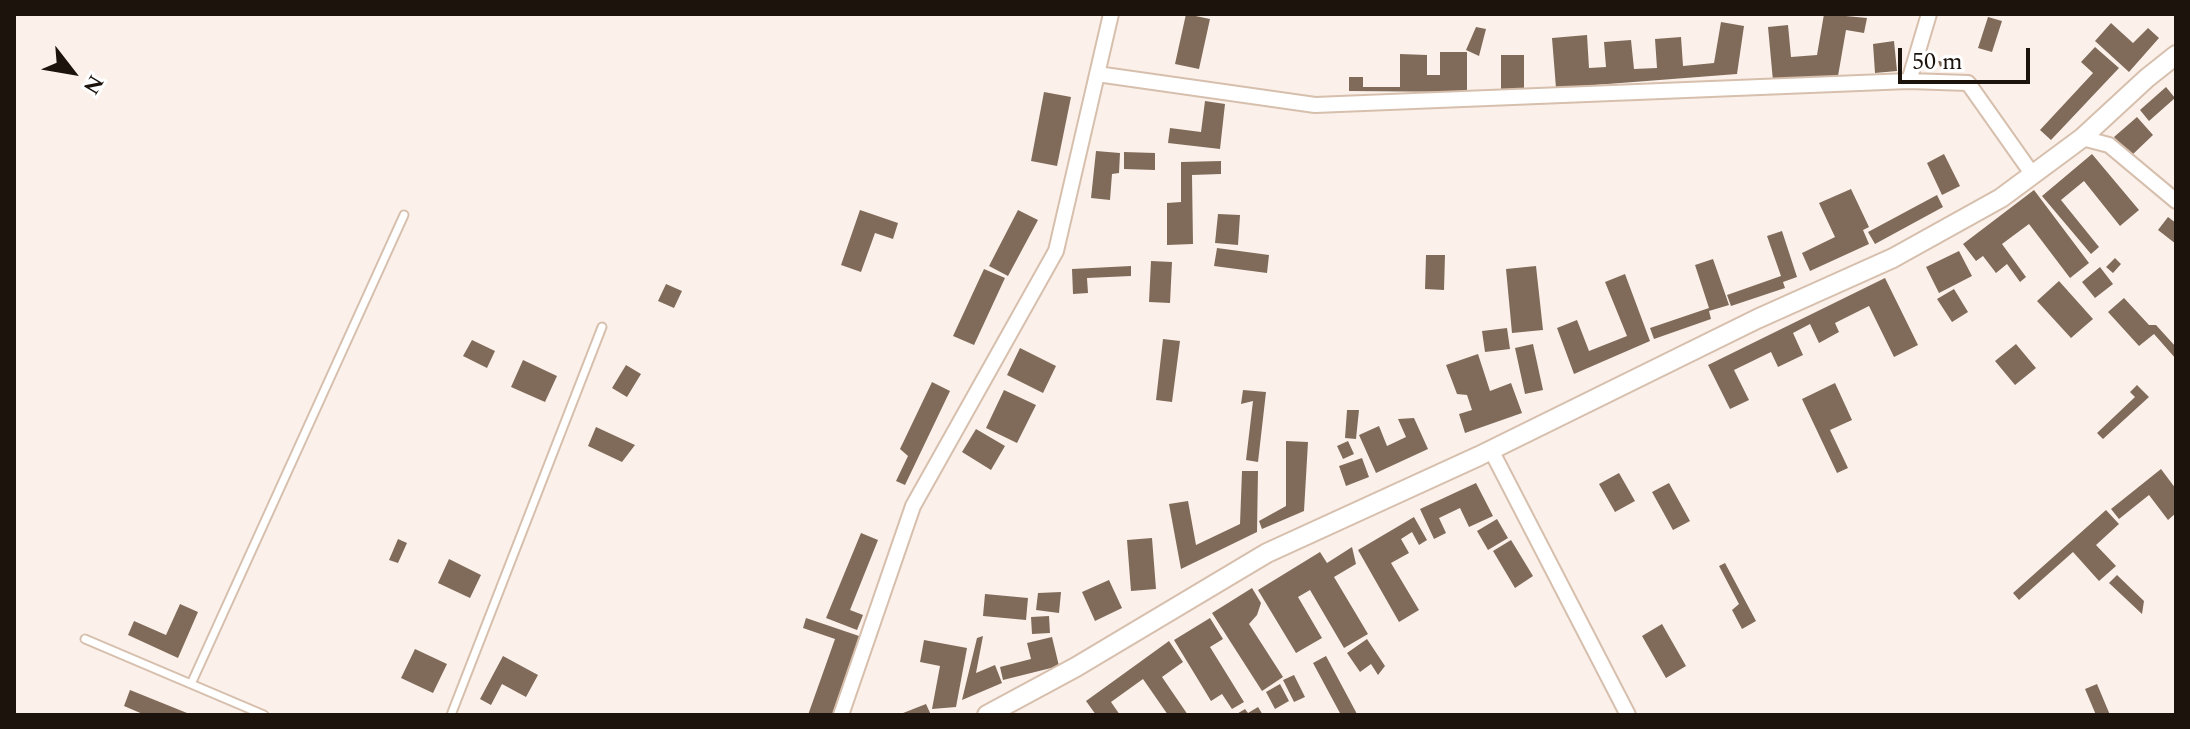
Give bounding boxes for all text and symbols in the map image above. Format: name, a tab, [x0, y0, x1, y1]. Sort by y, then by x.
north arrow	[32, 32, 112, 112]
scale bar	[1902, 32, 2034, 82]
text: 50 m	[1912, 44, 1963, 80]
text: N	[74, 68, 112, 101]

